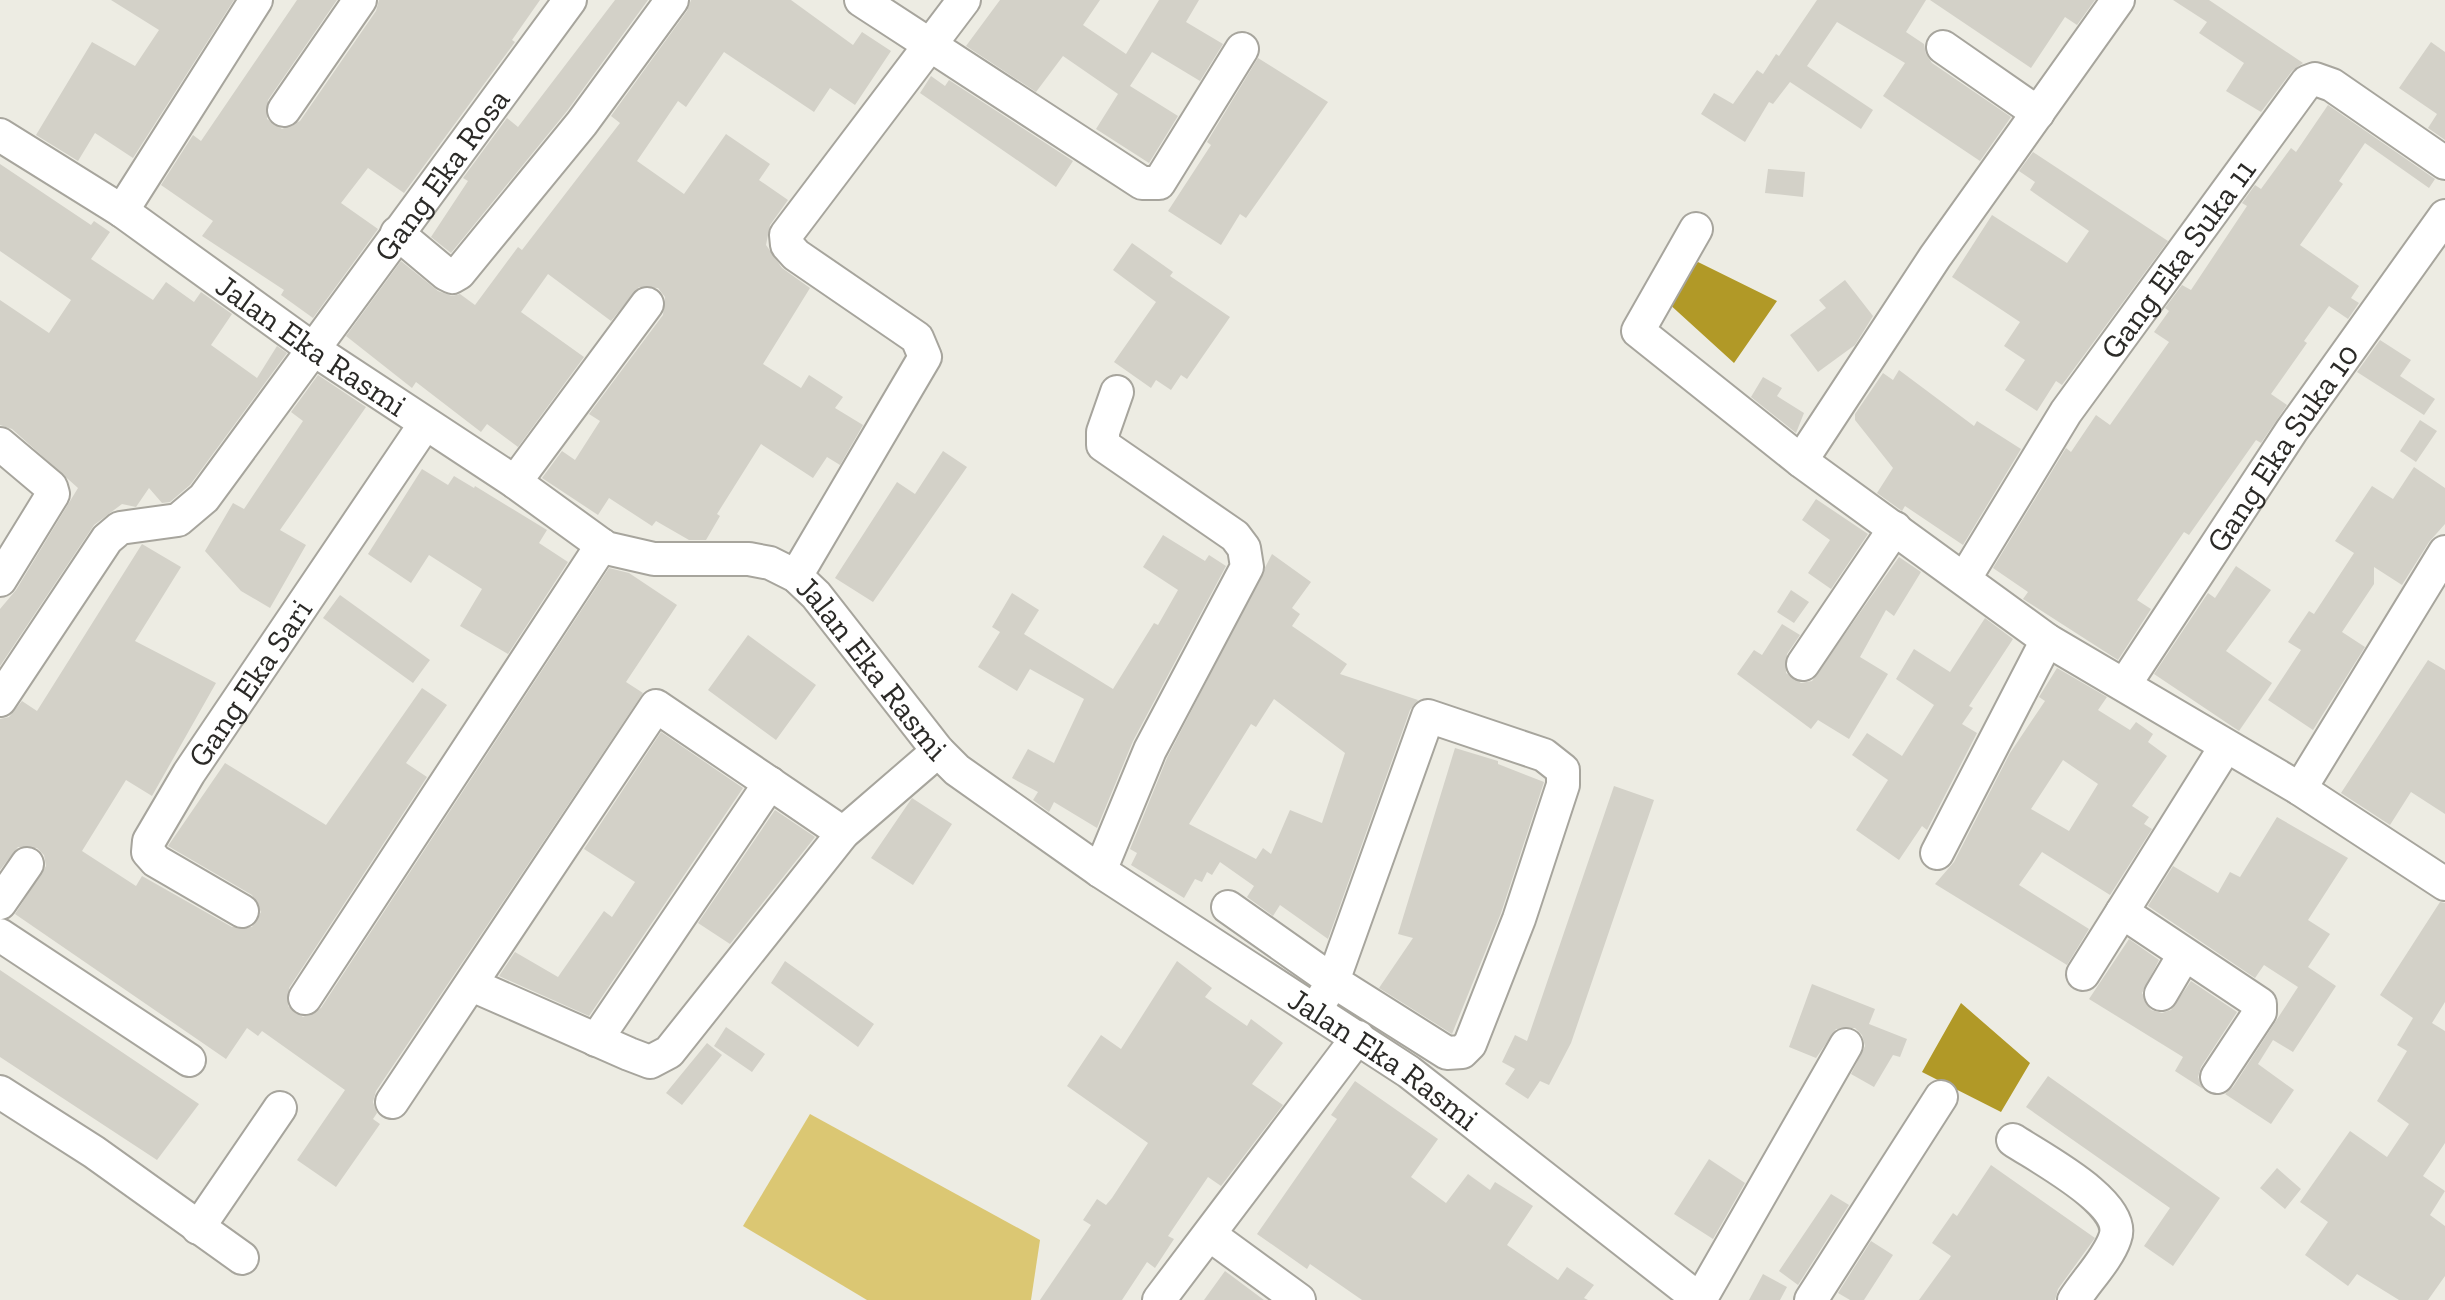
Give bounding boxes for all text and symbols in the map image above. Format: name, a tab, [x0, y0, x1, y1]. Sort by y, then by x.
street label: Gang Eka Rosa	[366, 81, 517, 268]
street label: Gang Eka Suka 11	[2092, 152, 2263, 366]
street label: Jalan Eka Rasmi	[209, 266, 414, 424]
street label: Gang Eka Suka 10	[2198, 336, 2367, 559]
street label: Jalan Eka Rasmi	[789, 568, 955, 768]
street label: Gang Eka Sari	[180, 592, 320, 774]
street label: Jalan Eka Rasmi	[1281, 980, 1486, 1138]

